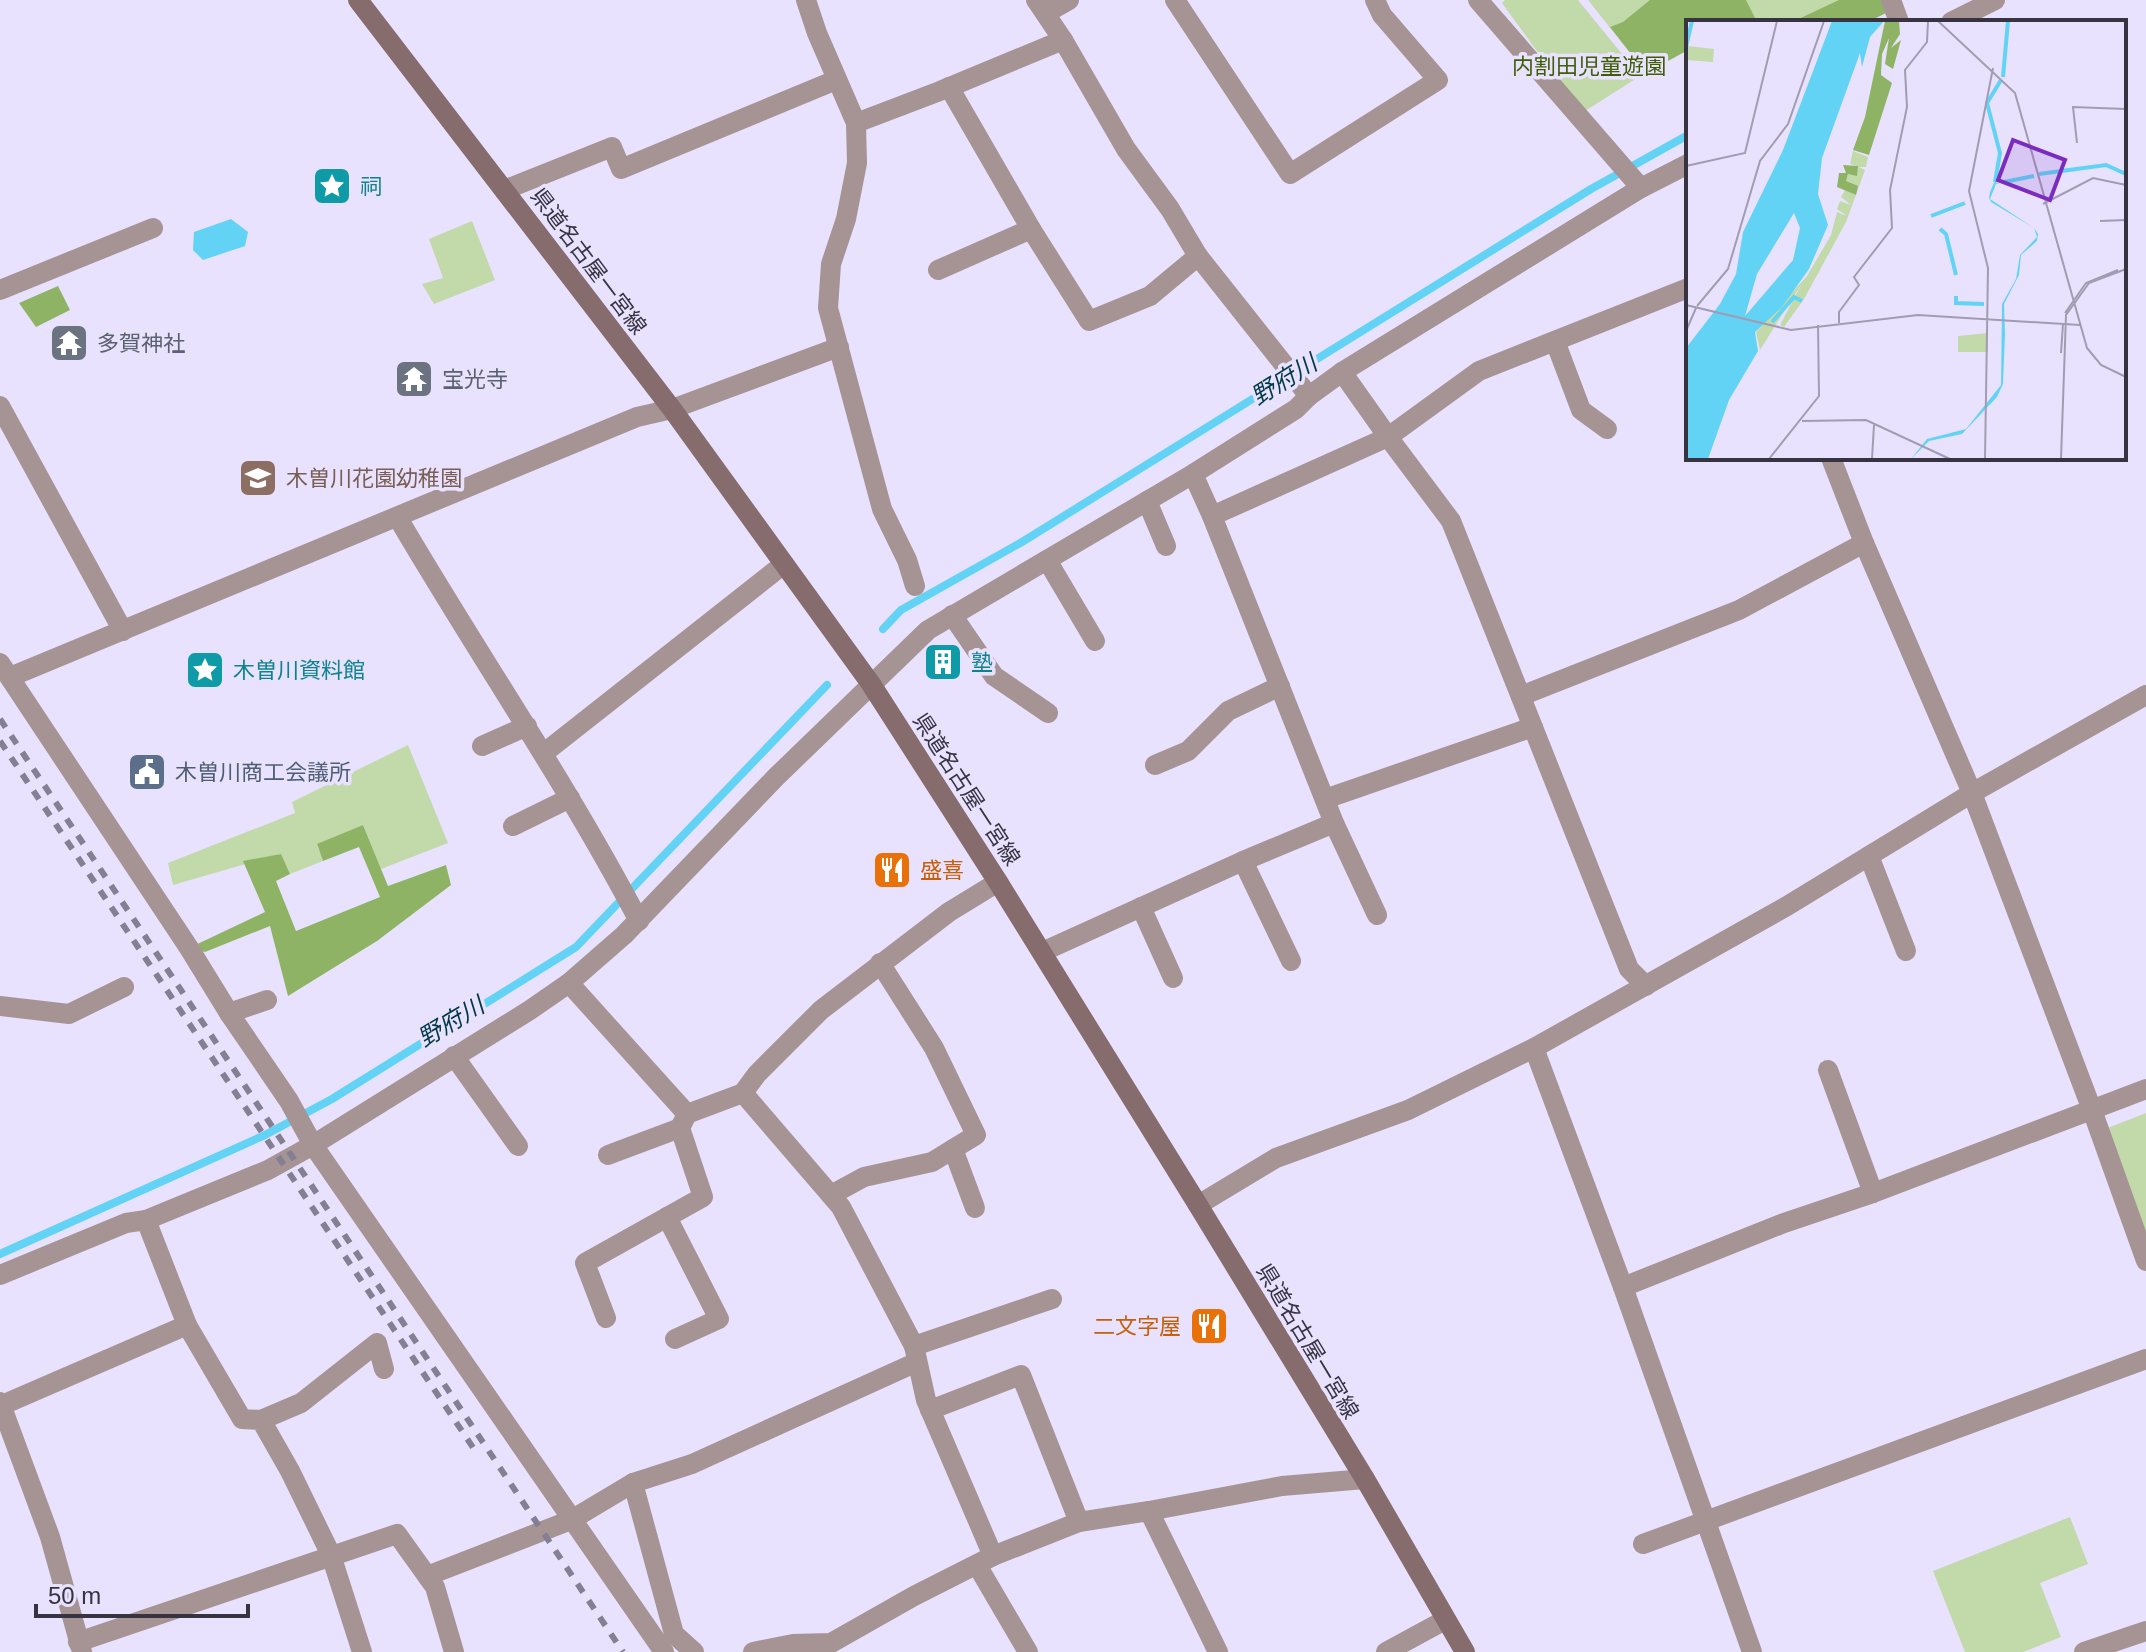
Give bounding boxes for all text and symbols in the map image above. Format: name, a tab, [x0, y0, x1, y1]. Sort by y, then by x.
inset map	[1686, 20, 2126, 460]
park label: 内割田児童遊園	[1512, 54, 1666, 79]
place icon: 祠	[311, 165, 353, 207]
place label: 祠	[360, 174, 382, 199]
street label: 県道名古屋一宮線	[526, 183, 652, 339]
temple icon: 多賀神社	[48, 322, 90, 364]
place label: 多賀神社	[97, 331, 185, 356]
water label: 野府川	[1246, 347, 1324, 410]
temple icon: 宝光寺	[393, 358, 435, 400]
place label: 宝光寺	[442, 367, 508, 392]
school or university icon: 木曽川花園幼稚園	[237, 457, 279, 499]
place label: 木曽川花園幼稚園	[286, 466, 462, 491]
building icon: 塾	[922, 641, 964, 683]
place icon: 木曽川資料館	[184, 649, 226, 691]
place label: 塾	[971, 650, 993, 675]
place label: 木曽川資料館	[233, 658, 365, 683]
street label: 県道名古屋一宮線	[908, 709, 1025, 870]
public building icon: 木曽川商工会議所	[126, 751, 168, 793]
place label: 木曽川商工会議所	[175, 760, 351, 785]
restaurant icon: 盛喜	[871, 849, 913, 891]
place label: 盛喜	[920, 858, 964, 883]
water label: 野府川	[413, 990, 491, 1052]
street label: 県道名古屋一宮線	[1252, 1259, 1364, 1423]
restaurant icon: 二文字屋	[1188, 1305, 1230, 1347]
place label: 二文字屋	[1093, 1314, 1181, 1339]
scale bar	[36, 1568, 248, 1618]
text: 50 m	[48, 1582, 101, 1609]

